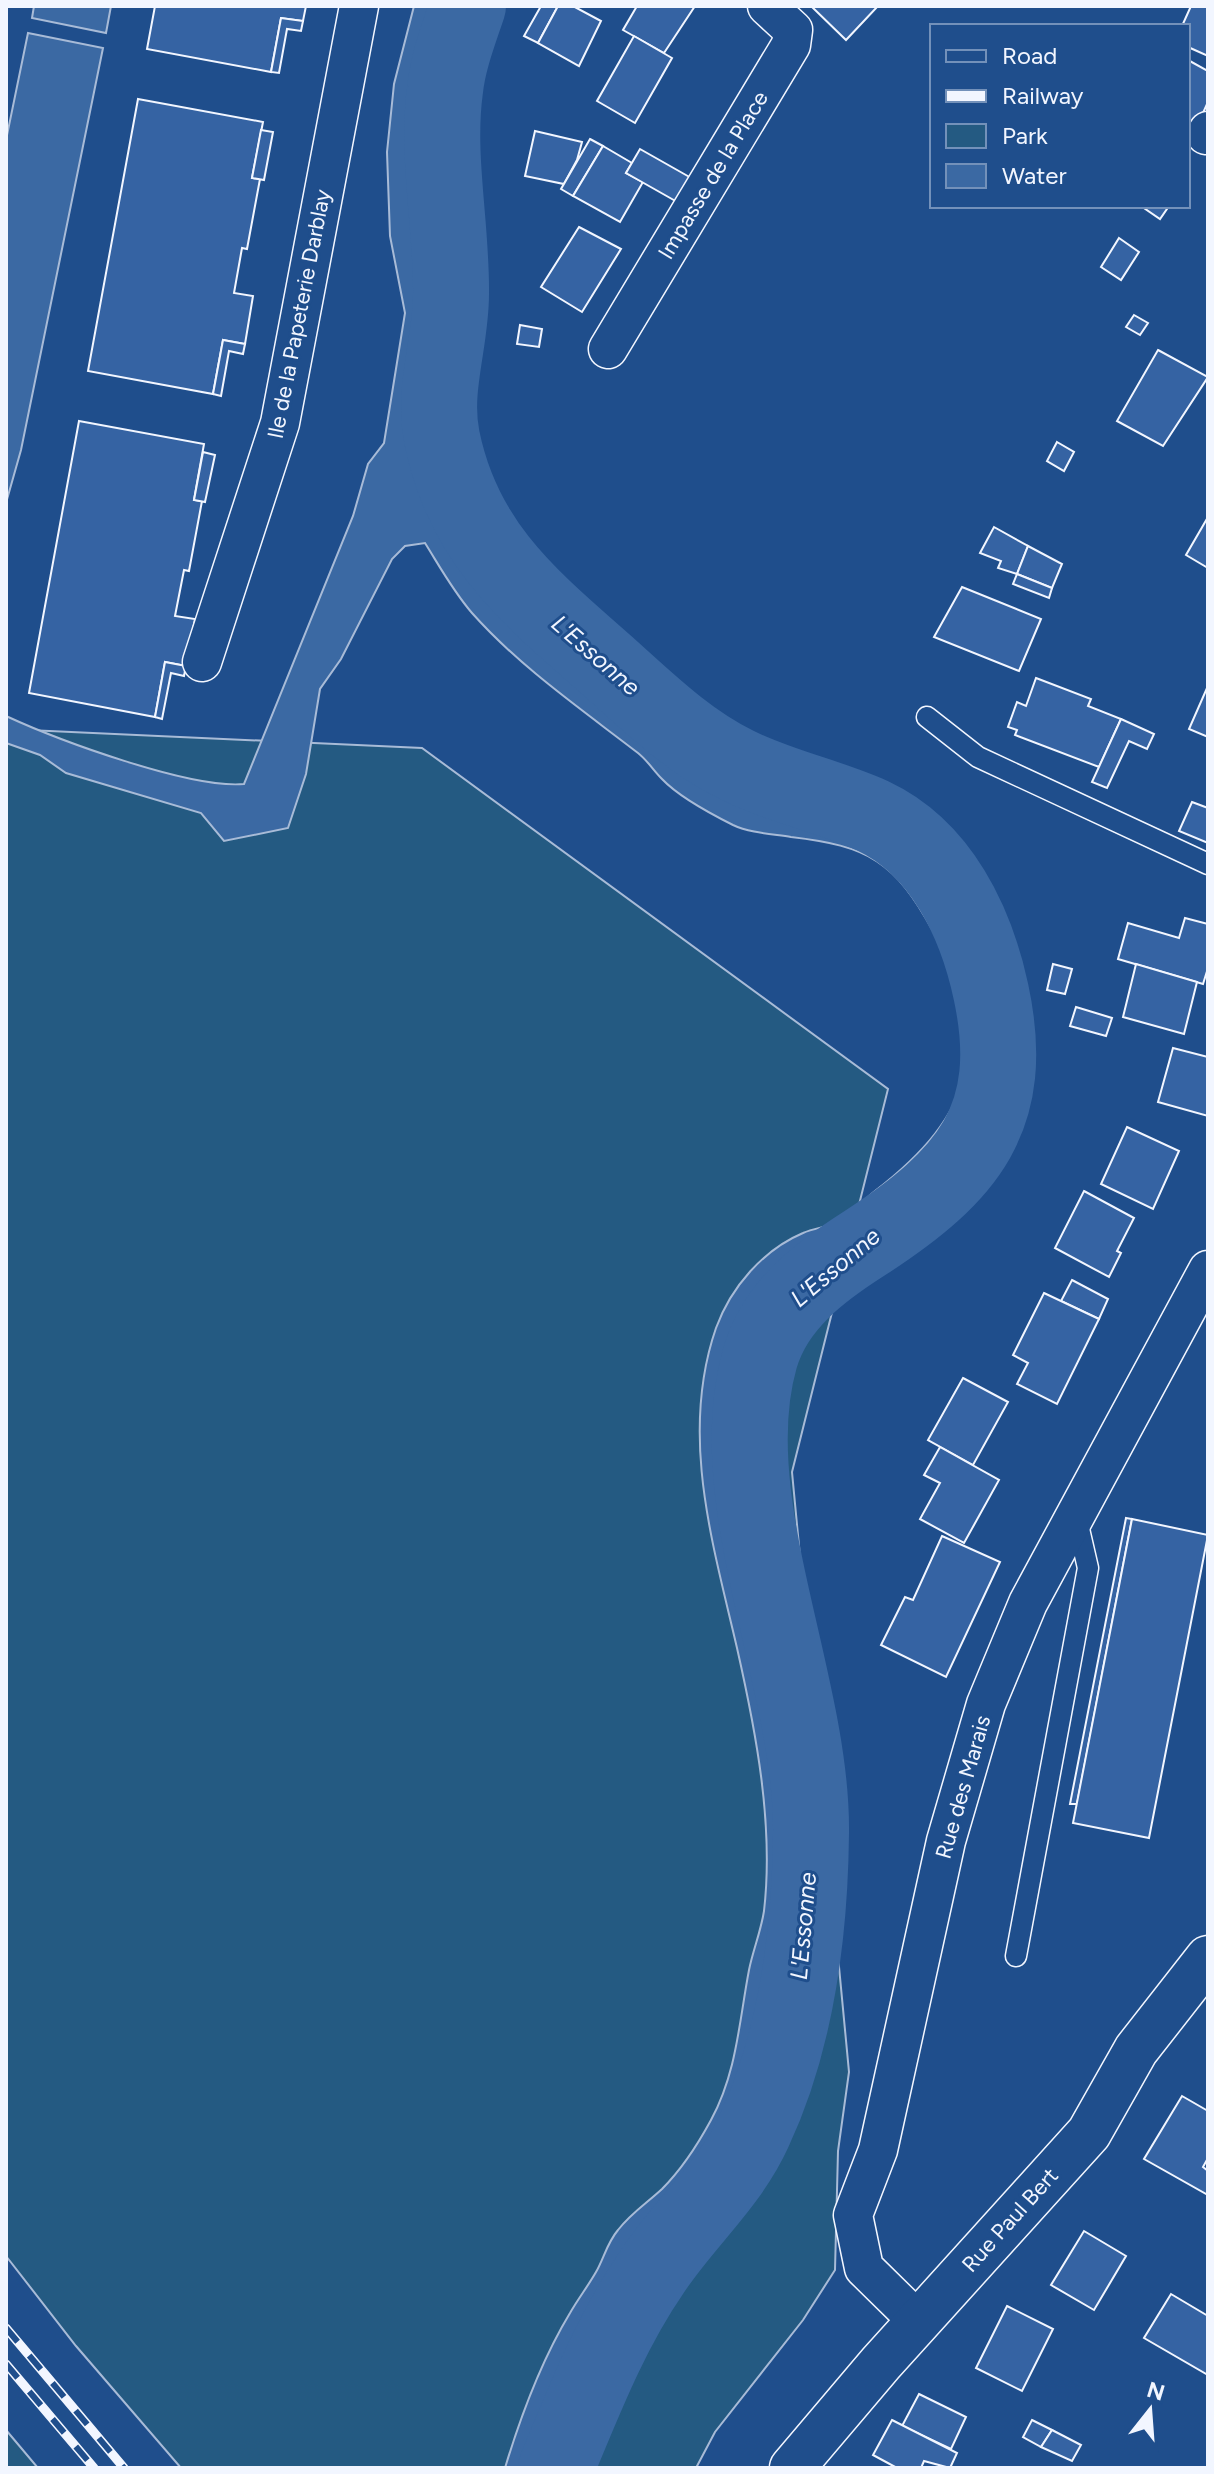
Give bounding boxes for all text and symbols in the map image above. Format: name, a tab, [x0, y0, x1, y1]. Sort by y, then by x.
legend	[930, 24, 1190, 208]
text: Road	[1002, 41, 1057, 70]
text: Railway	[1002, 81, 1084, 110]
street label: Impasse de la Place	[652, 86, 774, 264]
text: Park	[1002, 121, 1048, 150]
text: Water	[1002, 161, 1067, 190]
street label: Ile de la Papeterie Darblay	[262, 187, 336, 441]
water label: L'Essonne	[546, 609, 646, 701]
water label: L'Essonne	[784, 1221, 886, 1313]
street label: Rue des Marais	[930, 1712, 996, 1862]
water label: L'Essonne	[784, 1871, 822, 1981]
street label: Rue Paul Bert	[956, 2162, 1064, 2278]
north arrow	[1110, 2370, 1190, 2450]
text: N	[1144, 2376, 1168, 2407]

